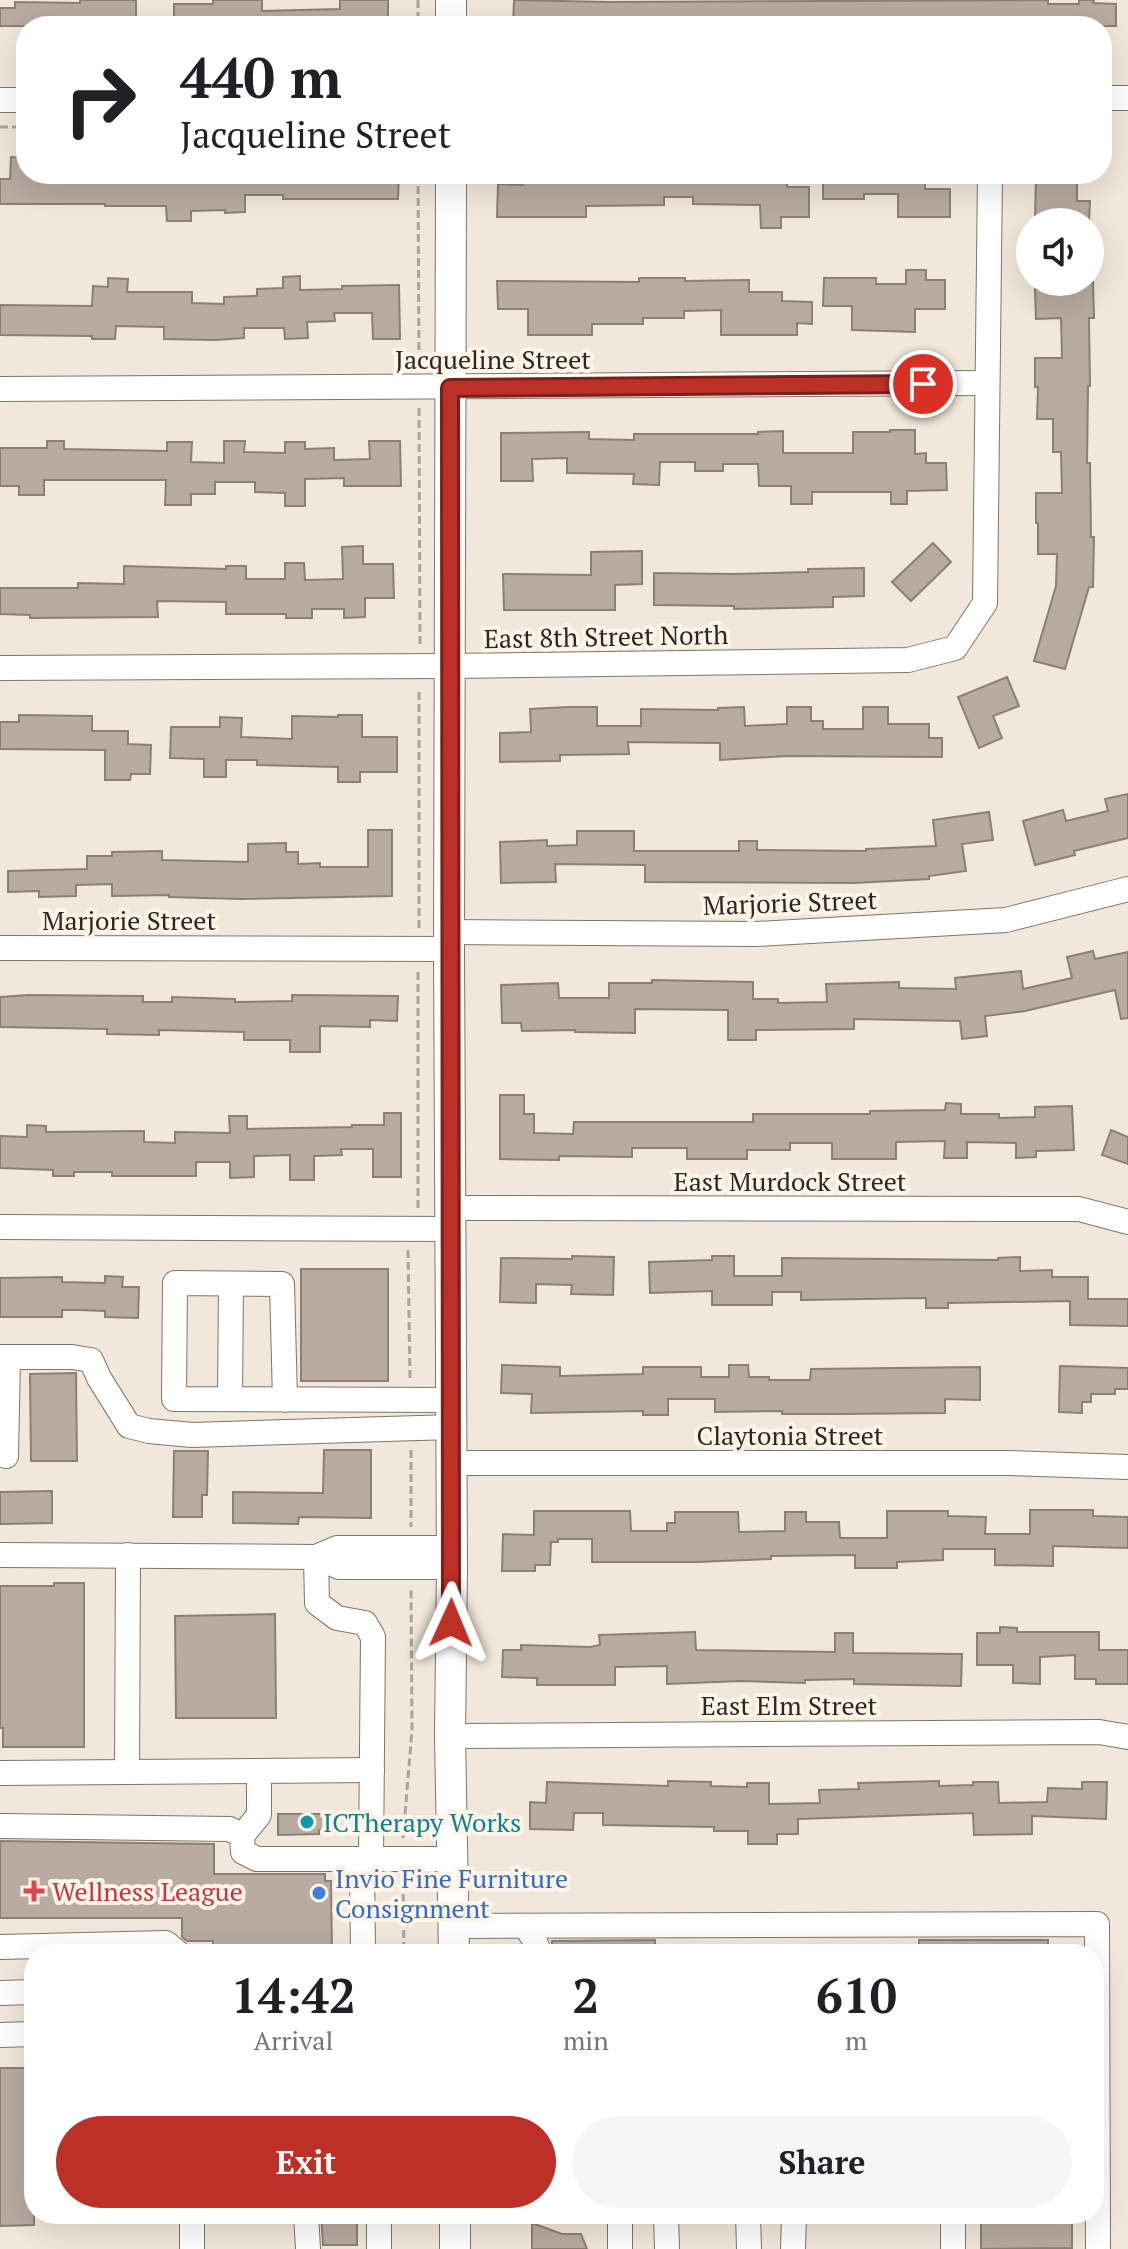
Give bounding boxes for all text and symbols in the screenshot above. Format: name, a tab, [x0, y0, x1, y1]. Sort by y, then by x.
text: 440 m	[180, 40, 342, 114]
icon: right	[48, 48, 152, 152]
text: Jacqueline Street	[180, 111, 451, 158]
map controls	[1016, 208, 1104, 296]
button: sound	[1016, 208, 1104, 296]
street label: Jacqueline Street	[395, 342, 591, 376]
pin	[889, 350, 957, 418]
icon: arrive	[901, 362, 945, 406]
street label: East 8th Street North	[483, 617, 729, 655]
street label: Marjorie Street	[702, 882, 878, 922]
street label: Marjorie Street	[42, 903, 216, 937]
street label: East Murdock Street	[674, 1164, 907, 1198]
street label: Claytonia Street	[697, 1418, 884, 1452]
position arrow	[409, 1581, 493, 1665]
street label: East Elm Street	[701, 1688, 878, 1722]
place label: ICTherapy Works	[323, 1805, 521, 1839]
marker: ICTherapy Works	[298, 1813, 316, 1831]
place label: Invio Fine Furniture Consignment	[335, 1861, 568, 1925]
place label: Wellness League	[52, 1874, 243, 1908]
marker: Wellness League	[23, 1880, 45, 1902]
marker: Invio Fine Furniture Consignment	[310, 1884, 328, 1902]
text: 14:42	[231, 1963, 356, 2027]
text: 2	[572, 1963, 599, 2027]
text: 610	[816, 1963, 897, 2027]
text: Arrival	[254, 2023, 333, 2057]
text: min	[563, 2023, 609, 2057]
text: m	[845, 2023, 868, 2057]
button: Exit	[56, 2116, 556, 2208]
button: Share	[572, 2116, 1072, 2208]

